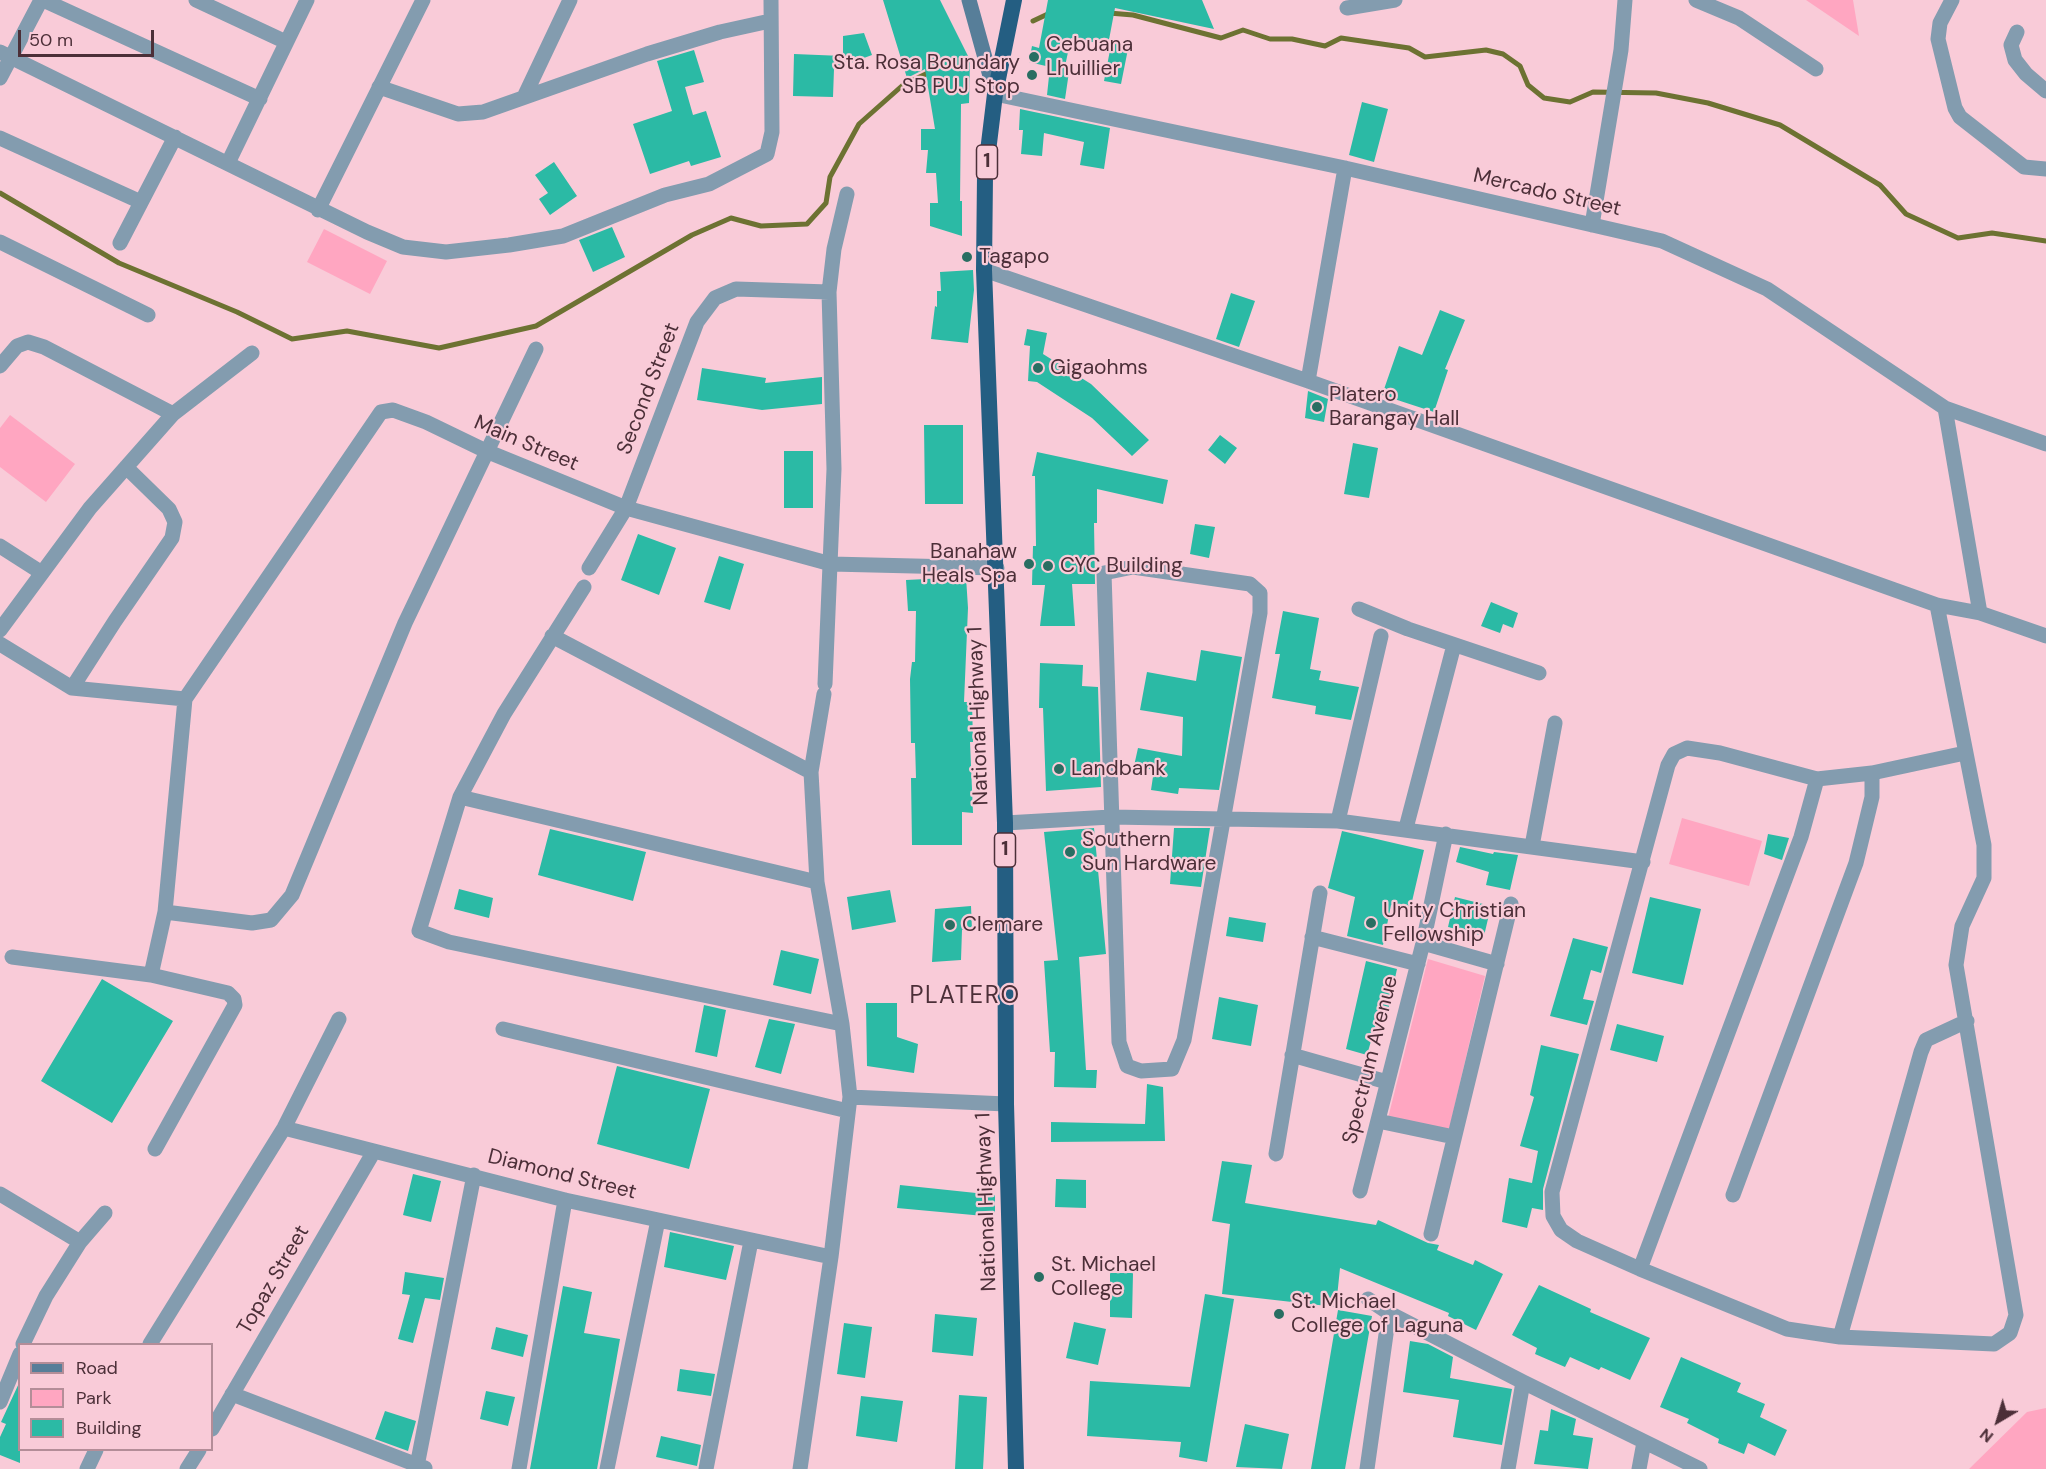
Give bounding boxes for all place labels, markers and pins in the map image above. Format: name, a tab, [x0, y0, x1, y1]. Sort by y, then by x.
place label: Cebuana Lhuillier	[1046, 32, 1133, 82]
place label: Sta. Rosa Boundary SB PUJ Stop	[833, 50, 1020, 100]
marker: Cebuana Lhuillier	[1027, 50, 1041, 64]
marker: Sta. Rosa Boundary SB PUJ Stop	[1025, 68, 1039, 82]
place label: Tagapo	[979, 244, 1049, 270]
marker: Tagapo	[960, 250, 974, 264]
place label: Gigaohms	[1050, 355, 1148, 381]
marker: Gigaohms	[1031, 361, 1045, 375]
place label: Platero Barangay Hall	[1329, 382, 1460, 432]
marker: Platero Barangay Hall	[1310, 400, 1324, 414]
place label: Banahaw Heals Spa	[922, 539, 1017, 589]
place label: CYC Building	[1060, 553, 1183, 579]
marker: Banahaw Heals Spa	[1022, 557, 1036, 571]
marker: CYC Building	[1041, 559, 1055, 573]
place label: Landbank	[1071, 756, 1166, 782]
marker: Landbank	[1052, 762, 1066, 776]
place label: Southern Sun Hardware	[1082, 827, 1216, 877]
marker: Southern Sun Hardware	[1063, 845, 1077, 859]
place label: Unity Christian Fellowship	[1383, 898, 1526, 948]
place label: Clemare	[962, 912, 1043, 938]
marker: Unity Christian Fellowship	[1364, 916, 1378, 930]
marker: Clemare	[943, 918, 957, 932]
place label: St. Michael College	[1051, 1252, 1156, 1302]
marker: St. Michael College	[1032, 1270, 1046, 1284]
place label: St. Michael College of Laguna	[1291, 1289, 1463, 1339]
marker: St. Michael College of Laguna	[1272, 1307, 1286, 1321]

